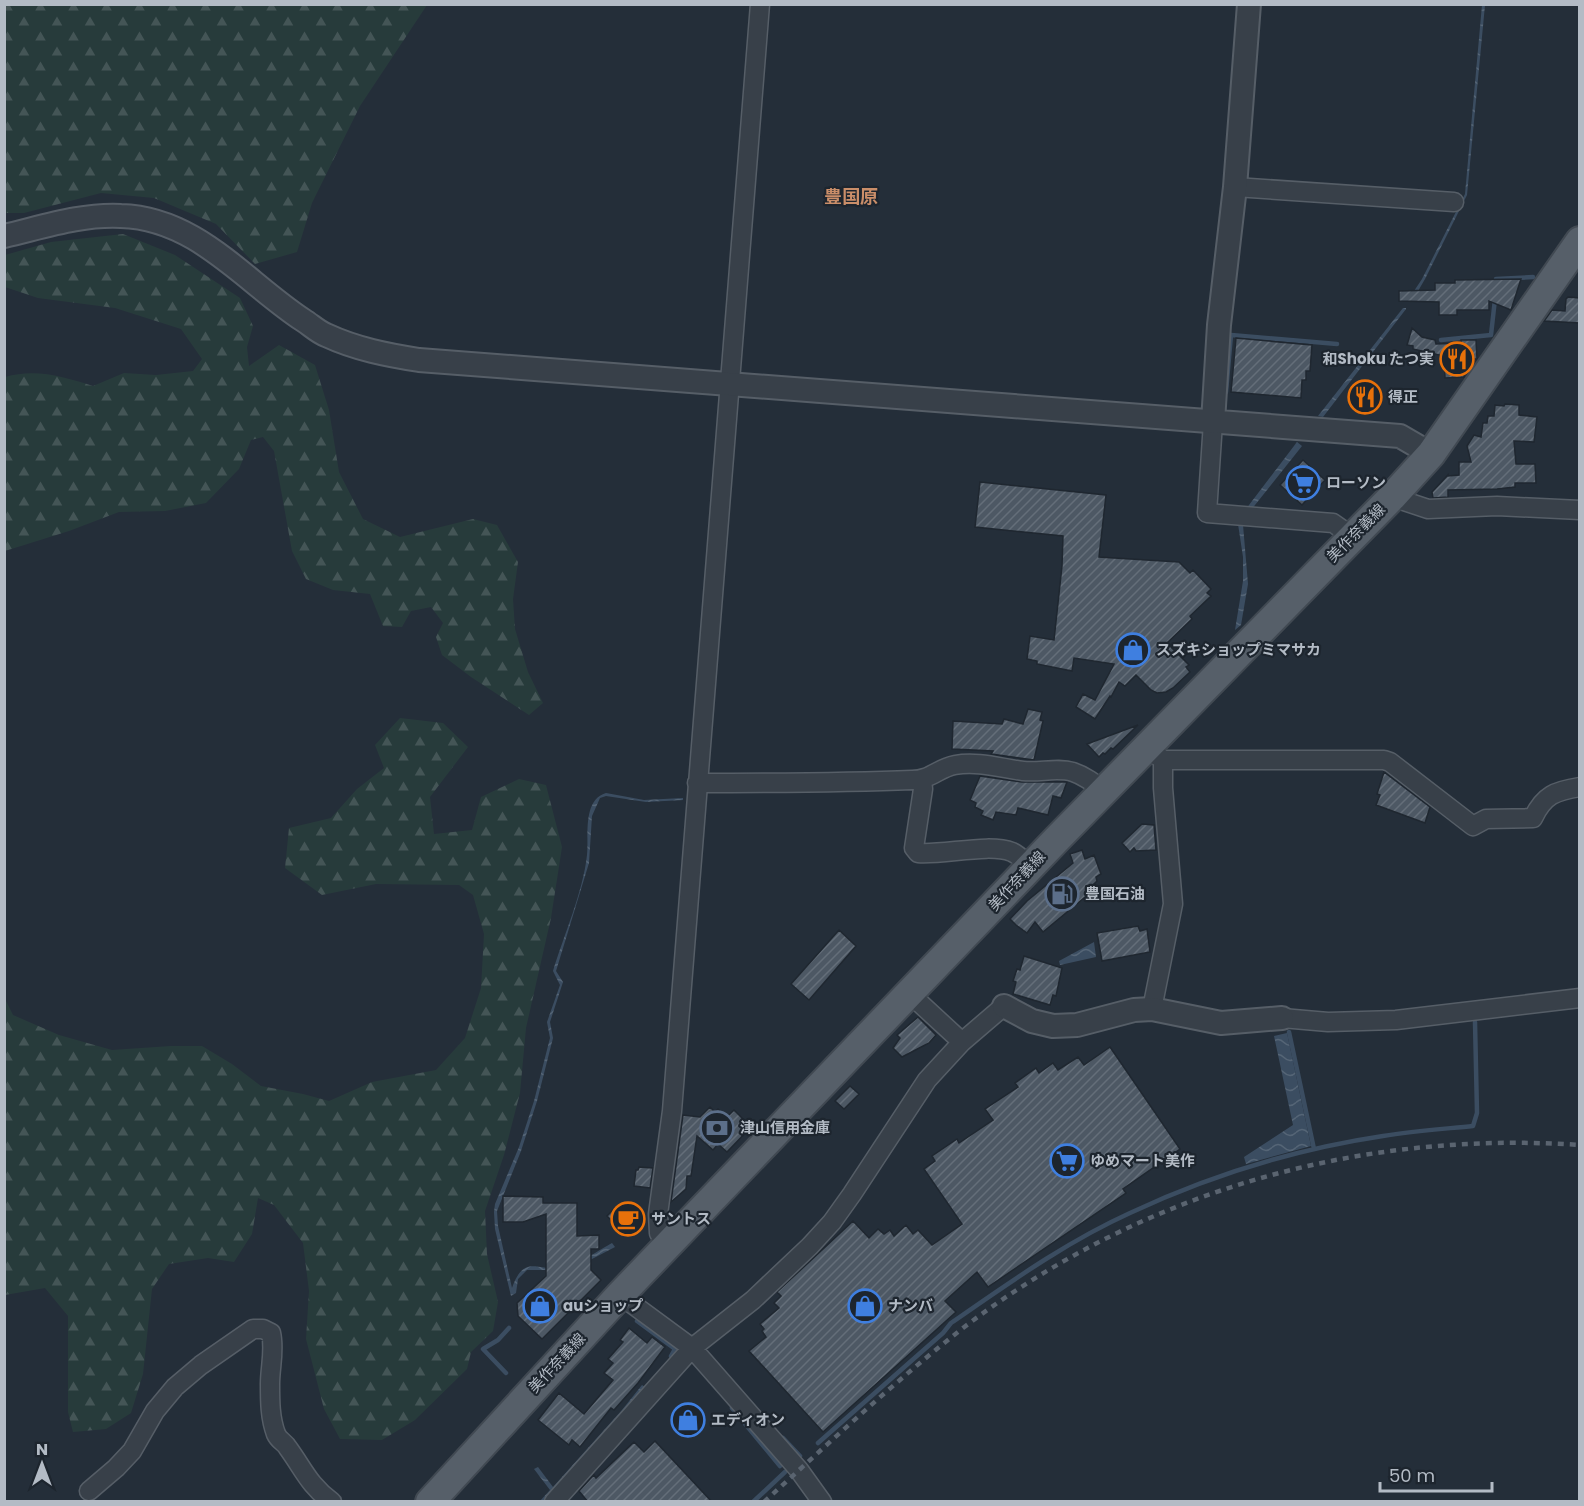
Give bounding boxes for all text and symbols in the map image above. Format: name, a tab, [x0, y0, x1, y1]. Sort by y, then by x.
district label: 豊国原	[824, 184, 878, 209]
restaurant icon: 和Shoku たつ実	[1439, 341, 1475, 377]
place label: 和Shoku たつ実	[1323, 348, 1434, 369]
restaurant icon: 得正	[1347, 379, 1383, 415]
place label: 得正	[1388, 386, 1418, 407]
supermarket icon: ローソン	[1285, 465, 1321, 501]
place label: ローソン	[1326, 472, 1386, 493]
street label: 美作奈義線	[1322, 499, 1390, 567]
shop icon: スズキショップミマサカ	[1115, 632, 1151, 668]
place label: スズキショップミマサカ	[1156, 639, 1321, 660]
street label: 美作奈義線	[983, 846, 1050, 915]
fuel station icon: 豊国石油	[1044, 876, 1080, 912]
place label: 豊国石油	[1085, 883, 1145, 904]
bank icon: 津山信用金庫	[699, 1110, 735, 1146]
place label: 津山信用金庫	[740, 1117, 830, 1138]
supermarket icon: ゆめマート美作	[1049, 1143, 1085, 1179]
place label: ゆめマート美作	[1090, 1150, 1195, 1171]
cafe icon: サントス	[610, 1201, 646, 1237]
place label: サントス	[651, 1208, 711, 1229]
shop icon: auショップ	[522, 1288, 558, 1324]
shop icon: ナンバ	[847, 1288, 883, 1324]
place label: auショップ	[563, 1295, 643, 1316]
place label: ナンバ	[888, 1295, 933, 1316]
street label: 美作奈義線	[523, 1328, 590, 1397]
shop icon: エディオン	[670, 1402, 706, 1438]
place label: エディオン	[711, 1409, 785, 1430]
north arrow	[12, 1434, 72, 1494]
text: N	[36, 1438, 48, 1461]
scale bar	[1380, 1455, 1492, 1493]
text: 50 m	[1389, 1463, 1435, 1488]

